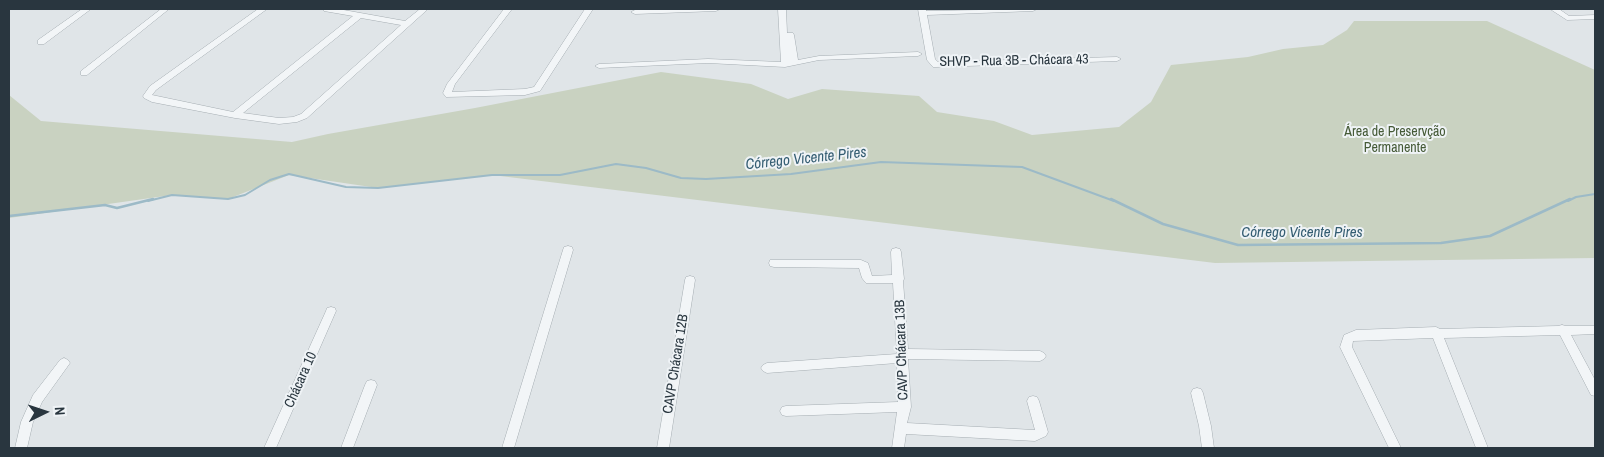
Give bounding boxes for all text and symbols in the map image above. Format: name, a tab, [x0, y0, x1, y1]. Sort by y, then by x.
street label: SHVP - Rua 3B - Chácara 43	[939, 51, 1089, 71]
park label: Área de Preservção Permanente	[1344, 124, 1446, 156]
water label: Córrego Vicente Pires	[745, 144, 867, 174]
water label: Córrego Vicente Pires	[1241, 224, 1363, 242]
street label: CAVP Chácara 13B	[892, 299, 912, 401]
street label: CAVP Chácara 12B	[660, 313, 692, 415]
street label: Chácara 10	[281, 349, 321, 411]
north arrow	[20, 387, 70, 437]
text: N	[51, 406, 69, 416]

